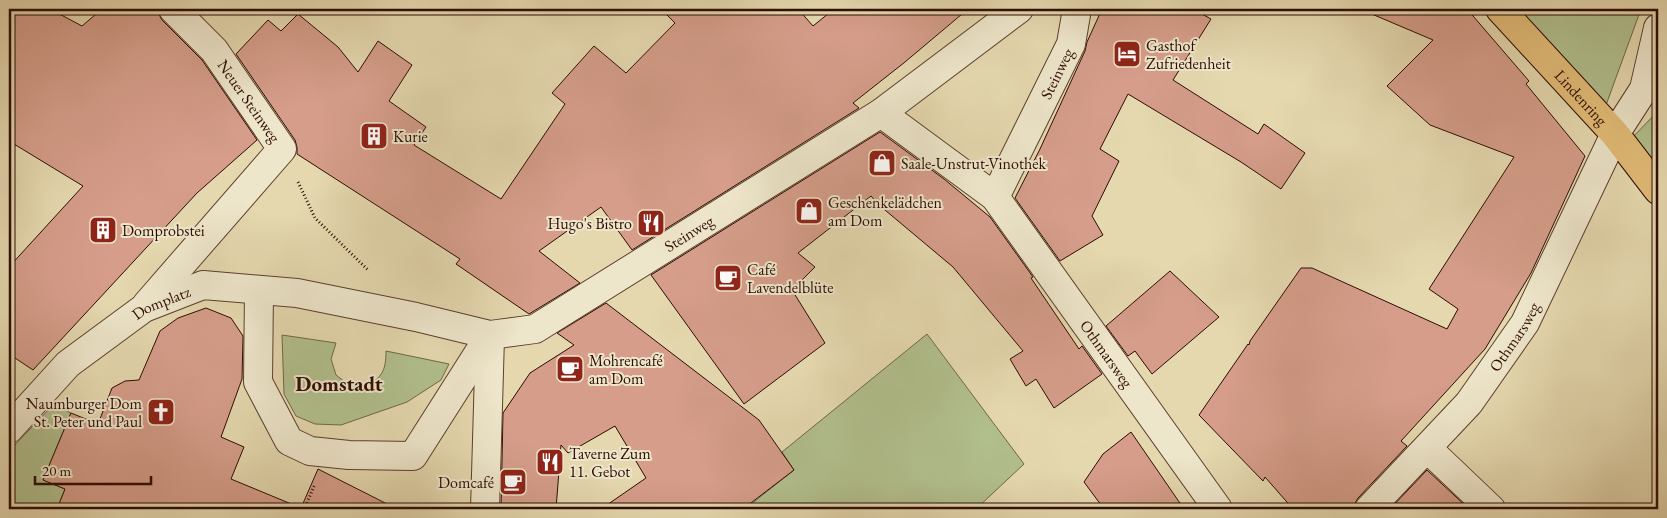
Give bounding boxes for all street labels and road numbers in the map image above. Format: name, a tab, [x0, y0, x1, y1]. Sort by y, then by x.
street label: Steinweg	[1035, 43, 1078, 102]
street label: Neuer Steinweg	[213, 55, 286, 147]
street label: Lindenring	[1550, 65, 1613, 131]
street label: Steinweg	[660, 209, 718, 256]
street label: Domplatz	[127, 281, 193, 324]
street label: Othmarsweg	[1484, 298, 1544, 375]
street label: Othmarsweg	[1075, 315, 1139, 392]

